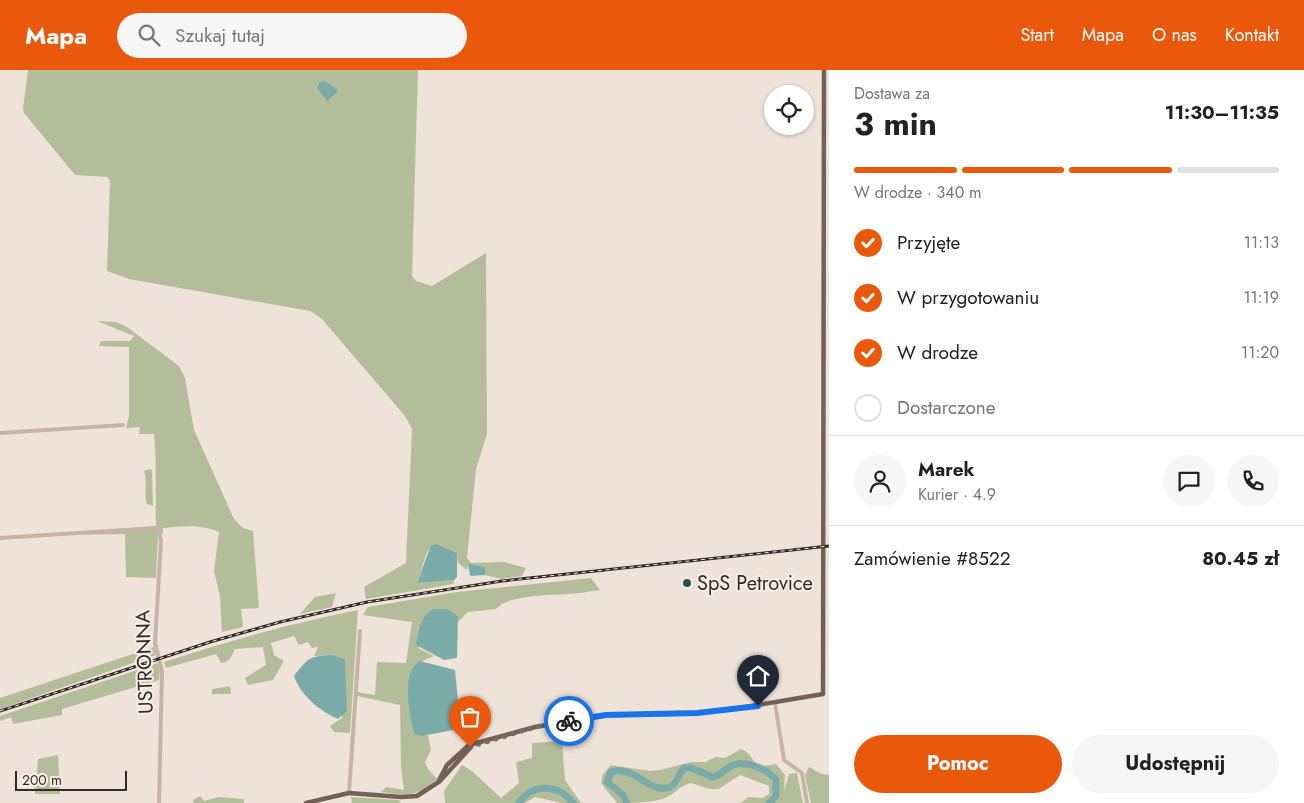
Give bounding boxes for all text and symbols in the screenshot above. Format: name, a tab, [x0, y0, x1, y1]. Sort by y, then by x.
search box	[117, 13, 467, 58]
text: Mapa	[25, 18, 87, 53]
icon: search	[135, 21, 163, 49]
text: Szukaj tutaj	[175, 22, 265, 49]
text: Start	[1020, 22, 1054, 48]
text: Mapa	[1082, 22, 1124, 48]
text: O nas	[1152, 22, 1197, 48]
text: Kontakt	[1225, 22, 1279, 48]
text: Dostawa za	[854, 82, 930, 105]
map controls	[764, 85, 814, 135]
button: locate	[764, 85, 814, 135]
text: 11:30–11:35	[1165, 99, 1279, 126]
text: 3 min	[854, 101, 937, 147]
text: W drodze · 340 m	[854, 181, 982, 204]
icon: check	[854, 229, 882, 257]
text: Przyjęte	[897, 229, 960, 256]
text: 11:13	[1244, 231, 1279, 254]
icon: check	[854, 284, 882, 312]
text: W przygotowaniu	[897, 284, 1039, 311]
text: 11:19	[1243, 286, 1279, 309]
icon: check	[854, 339, 882, 367]
text: W drodze	[897, 339, 978, 366]
text: 11:20	[1241, 341, 1279, 364]
text: Dostarczone	[897, 394, 996, 421]
button: person	[854, 455, 906, 507]
button: chat	[1163, 455, 1215, 507]
button: phone	[1227, 455, 1279, 507]
text: Marek	[918, 456, 975, 483]
text: Kurier · 4.9	[918, 483, 996, 506]
text: Zamówienie #8522	[854, 545, 1011, 572]
text: 80.45 zł	[1202, 545, 1279, 572]
place label: SpS Petrovice	[697, 569, 813, 598]
marker: SpS Petrovice	[681, 577, 693, 589]
street label: USTRONNA	[128, 609, 161, 714]
pin	[737, 655, 779, 706]
icon: home	[744, 662, 772, 690]
pin	[449, 696, 491, 747]
courier	[544, 696, 594, 746]
icon: bag	[456, 703, 484, 731]
icon: bike	[555, 707, 583, 735]
button: Pomoc	[854, 735, 1062, 793]
button: Udostępnij	[1072, 735, 1279, 793]
scale bar	[15, 768, 128, 791]
text: 200 m	[22, 770, 62, 790]

